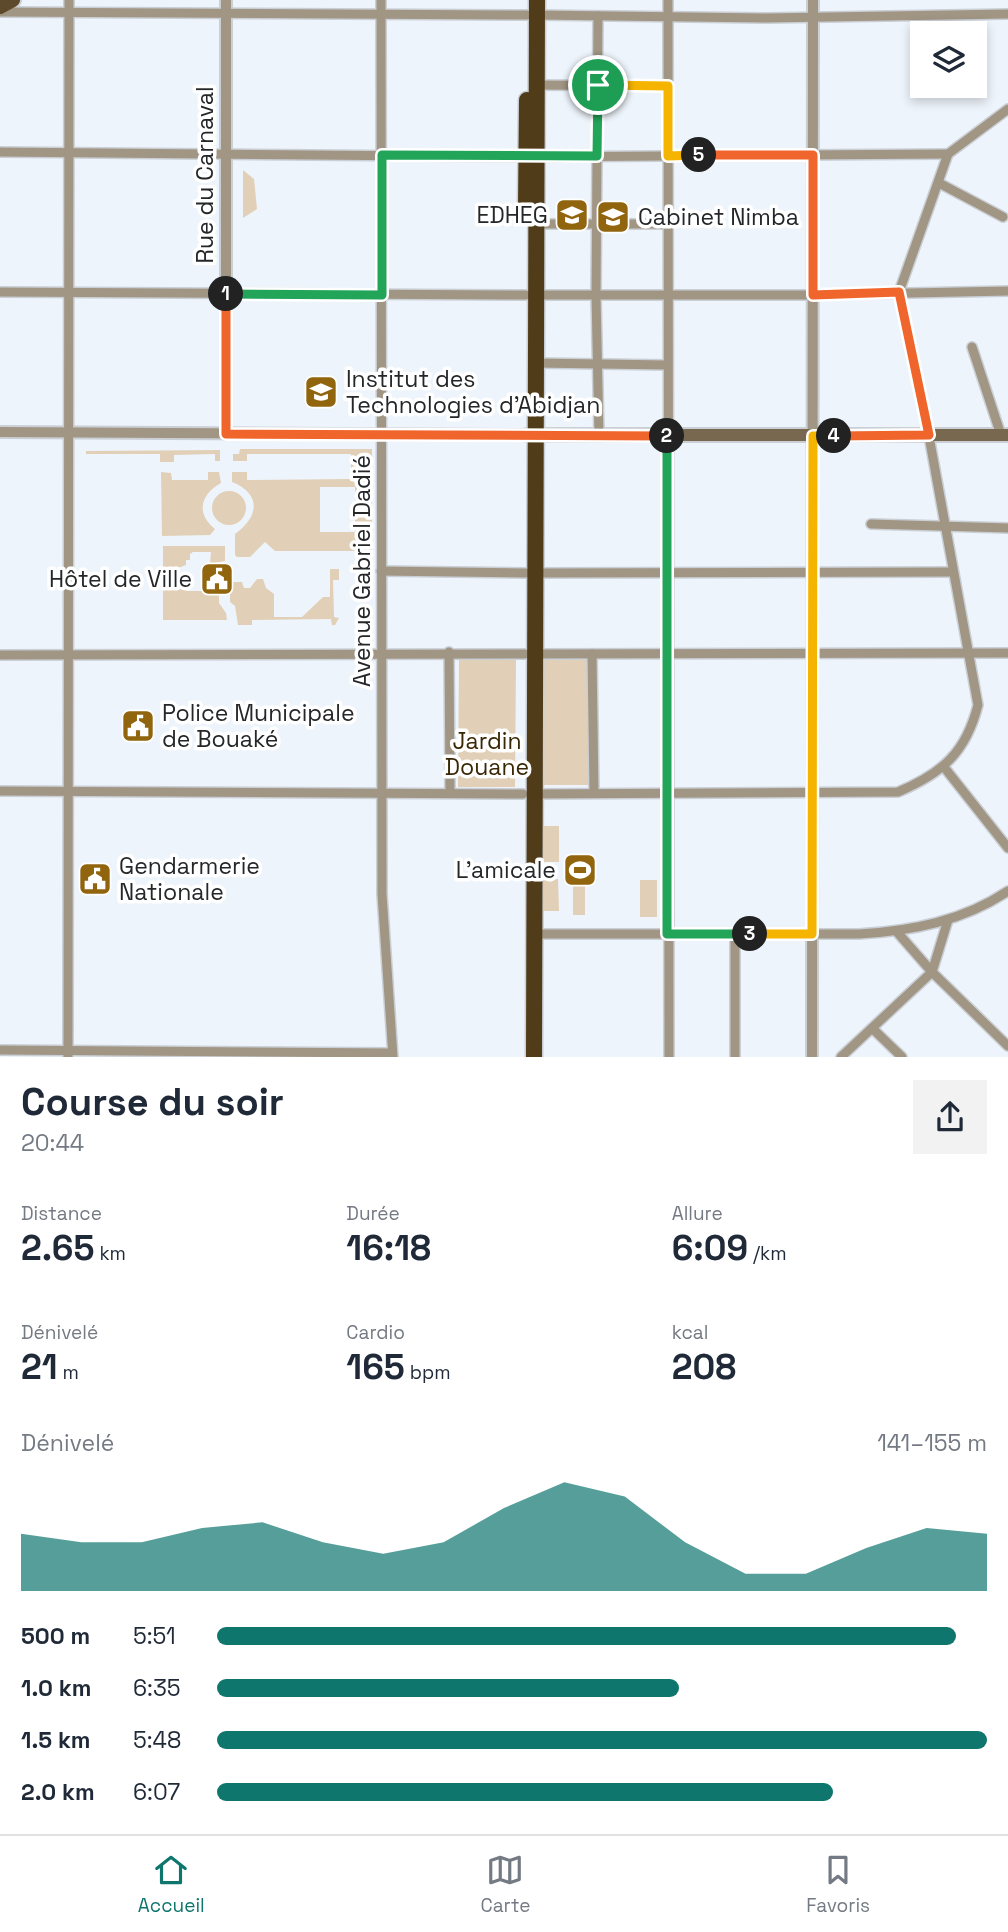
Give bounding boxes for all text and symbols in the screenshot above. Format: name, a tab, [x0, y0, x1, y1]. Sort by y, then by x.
map controls	[910, 21, 987, 98]
button: layers	[910, 21, 987, 98]
pin	[568, 55, 628, 115]
icon: arrive	[579, 66, 617, 104]
street label: Rue du Carnaval	[190, 86, 220, 264]
pin: 5	[682, 138, 716, 172]
text: 5	[693, 142, 704, 167]
school or university icon: EDHEG	[553, 196, 591, 234]
school or university icon: Cabinet Nimba	[594, 198, 632, 236]
place label: EDHEG	[477, 200, 548, 230]
place label: Cabinet Nimba	[638, 202, 799, 232]
pin: 1	[208, 276, 244, 312]
text: 1	[221, 281, 230, 306]
place label: Institut des Technologies d'Abidjan	[346, 364, 600, 420]
school or university icon: Institut des Technologies d'Abidjan	[302, 373, 340, 411]
pin: 2	[650, 418, 684, 453]
pin: 4	[816, 418, 852, 453]
text: 2	[661, 423, 672, 448]
text: 4	[827, 423, 840, 448]
street label: Avenue Gabriel Dadié	[347, 455, 377, 687]
public building icon: Hôtel de Ville	[198, 560, 236, 598]
place label: Hôtel de Ville	[49, 564, 192, 594]
place label: Police Municipale de Bouaké	[162, 698, 355, 754]
public building icon: Police Municipale de Bouaké	[119, 707, 157, 745]
park label: Jardin Douane	[445, 726, 529, 782]
place label: Gendarmerie Nationale	[119, 851, 260, 907]
sports icon: L'amicale	[561, 851, 599, 889]
place label: L'amicale	[456, 855, 556, 885]
public building icon: Gendarmerie Nationale	[76, 860, 114, 898]
pin: 3	[732, 916, 768, 951]
text: 3	[744, 921, 755, 946]
text: Course du soir	[21, 1078, 284, 1126]
button: share	[913, 1080, 987, 1154]
text: 20:44	[21, 1128, 84, 1158]
text: Distance	[21, 1201, 102, 1226]
text: Durée	[346, 1201, 400, 1226]
text: Allure	[672, 1201, 723, 1226]
text: 2.65	[21, 1226, 95, 1270]
text: 16:18	[346, 1226, 431, 1270]
text: 6:09	[672, 1226, 748, 1270]
text: km	[95, 1241, 126, 1266]
text: /km	[748, 1241, 787, 1266]
text: Dénivelé	[21, 1320, 98, 1345]
text: Cardio	[346, 1320, 405, 1345]
text: kcal	[672, 1320, 708, 1345]
text: 21	[21, 1345, 58, 1389]
text: 165	[346, 1345, 405, 1389]
text: 208	[672, 1345, 736, 1389]
text: m	[58, 1360, 79, 1385]
text: bpm	[405, 1360, 450, 1385]
text: Dénivelé	[21, 1428, 114, 1458]
text: 141–155 m	[877, 1428, 987, 1458]
text: 500 m	[21, 1621, 90, 1651]
text: 5:51	[133, 1621, 176, 1651]
text: 1.0 km	[21, 1673, 91, 1703]
text: 6:35	[133, 1673, 181, 1703]
text: 1.5 km	[21, 1725, 91, 1755]
text: 5:48	[133, 1725, 181, 1755]
text: 2.0 km	[21, 1777, 95, 1807]
text: 6:07	[133, 1777, 180, 1807]
tab: Accueil	[138, 1851, 205, 1918]
tab: Carte	[480, 1851, 530, 1918]
tab: Favoris	[806, 1851, 870, 1918]

